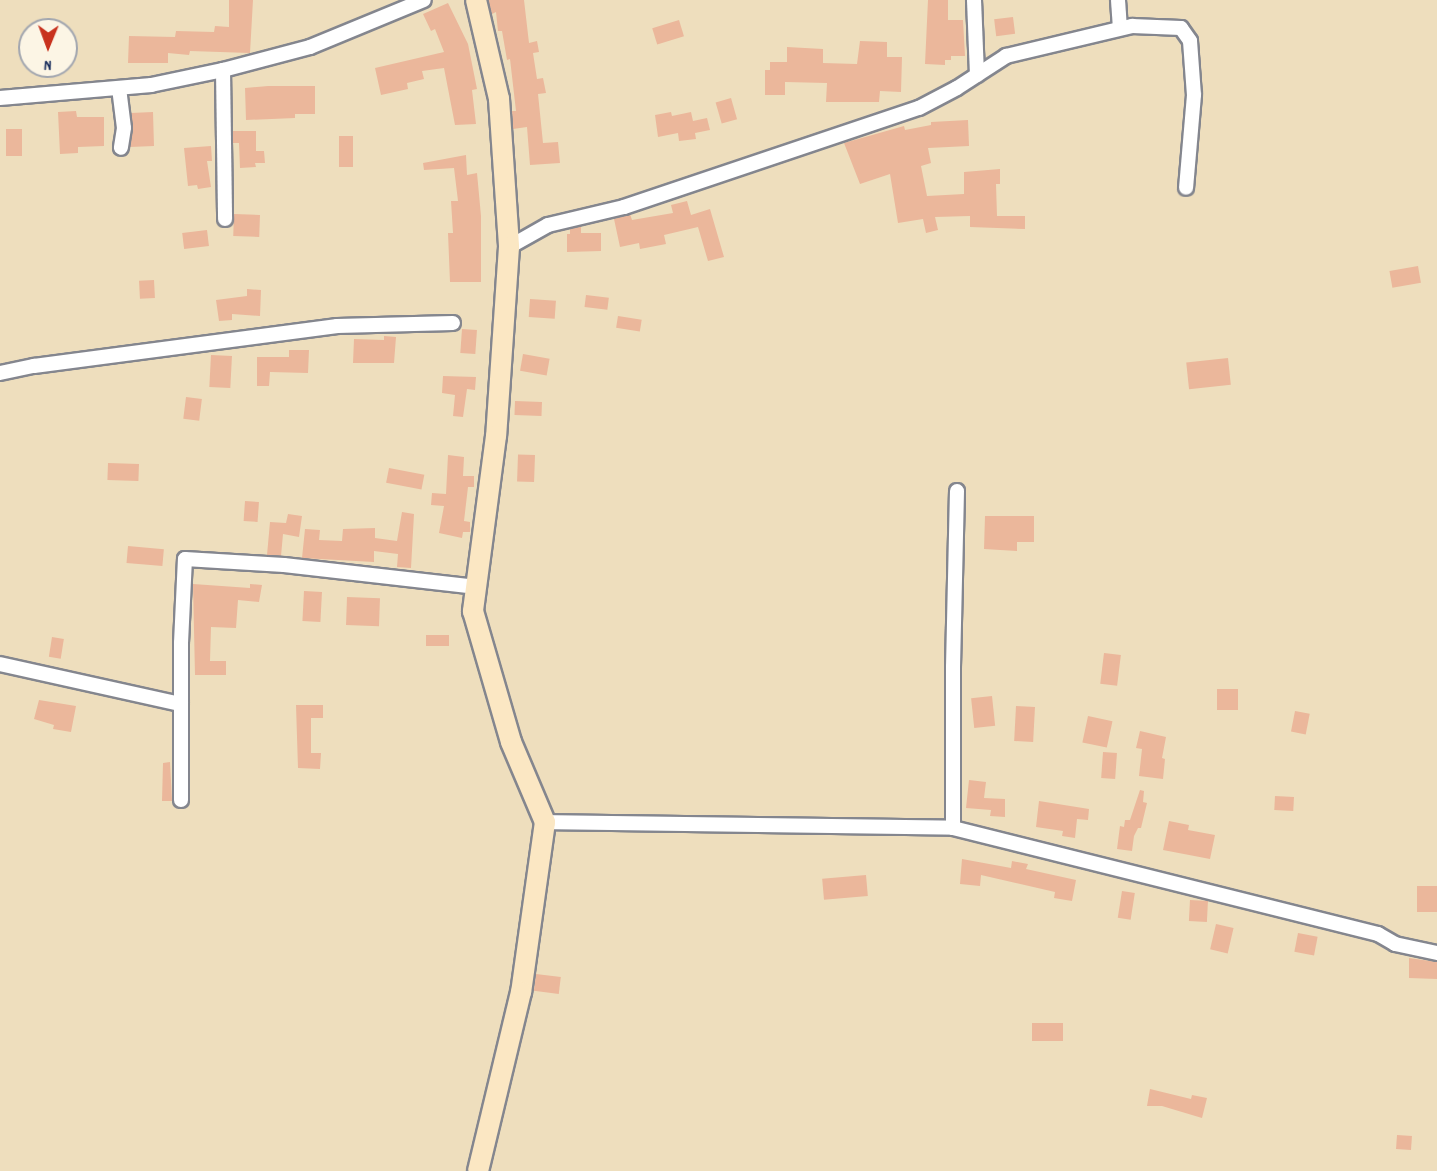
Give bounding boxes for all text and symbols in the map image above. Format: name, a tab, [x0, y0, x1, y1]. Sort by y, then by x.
north arrow	[18, 18, 78, 78]
text: N	[44, 53, 52, 76]

